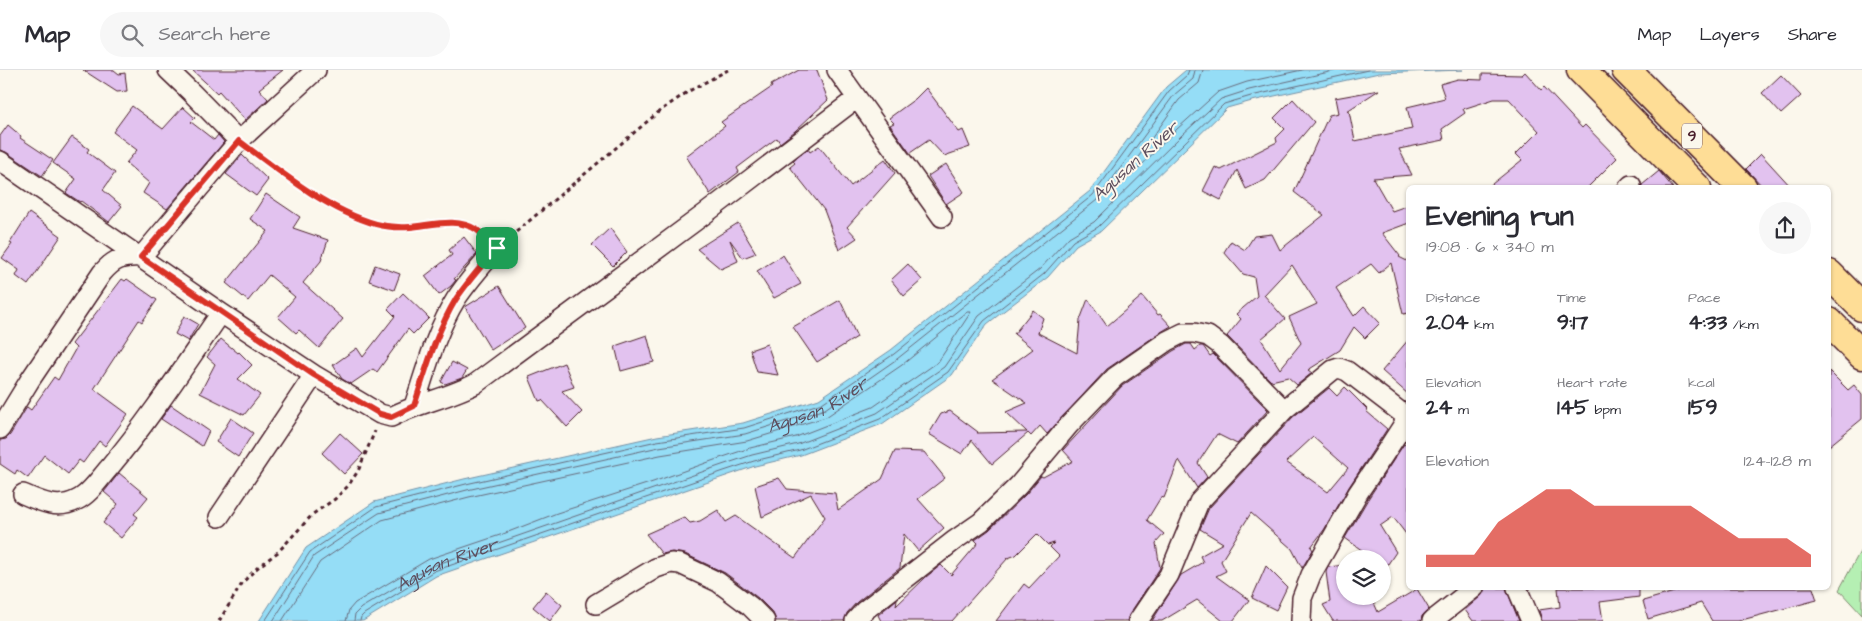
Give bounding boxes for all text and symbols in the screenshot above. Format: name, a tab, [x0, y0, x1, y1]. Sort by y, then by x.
search box	[100, 12, 450, 57]
text: Map	[25, 18, 70, 52]
icon: search	[118, 21, 146, 49]
text: Search here	[158, 21, 271, 48]
text: Map	[1637, 22, 1671, 47]
text: Layers	[1699, 22, 1760, 47]
text: Share	[1788, 22, 1837, 47]
water label: Agusan River	[1086, 114, 1186, 208]
road number: 9	[1682, 124, 1702, 148]
text: Evening run	[1426, 197, 1574, 236]
button: share	[1759, 202, 1811, 254]
pin	[476, 227, 518, 269]
icon: arrive	[483, 234, 511, 262]
text: 19:08 · 6 × 340 m	[1426, 236, 1554, 258]
text: Distance	[1426, 288, 1480, 308]
text: Time	[1557, 288, 1586, 308]
text: Pace	[1688, 288, 1720, 308]
text: 2.04	[1426, 308, 1469, 337]
text: 9:17	[1557, 308, 1588, 337]
text: 4:33	[1688, 308, 1727, 337]
text: km	[1469, 315, 1494, 335]
text: /km	[1727, 315, 1759, 335]
water label: Agusan River	[764, 370, 875, 439]
text: Elevation	[1426, 373, 1481, 393]
text: Heart rate	[1557, 373, 1627, 393]
text: kcal	[1688, 373, 1715, 393]
text: 24	[1426, 393, 1452, 422]
text: 145	[1557, 393, 1589, 422]
text: 159	[1688, 393, 1718, 422]
text: m	[1452, 400, 1469, 420]
text: bpm	[1589, 400, 1621, 420]
text: Elevation	[1426, 450, 1489, 472]
text: 124–128 m	[1744, 450, 1811, 472]
water label: Agusan River	[391, 531, 503, 598]
map controls	[1336, 550, 1391, 605]
button: layers	[1336, 550, 1391, 605]

